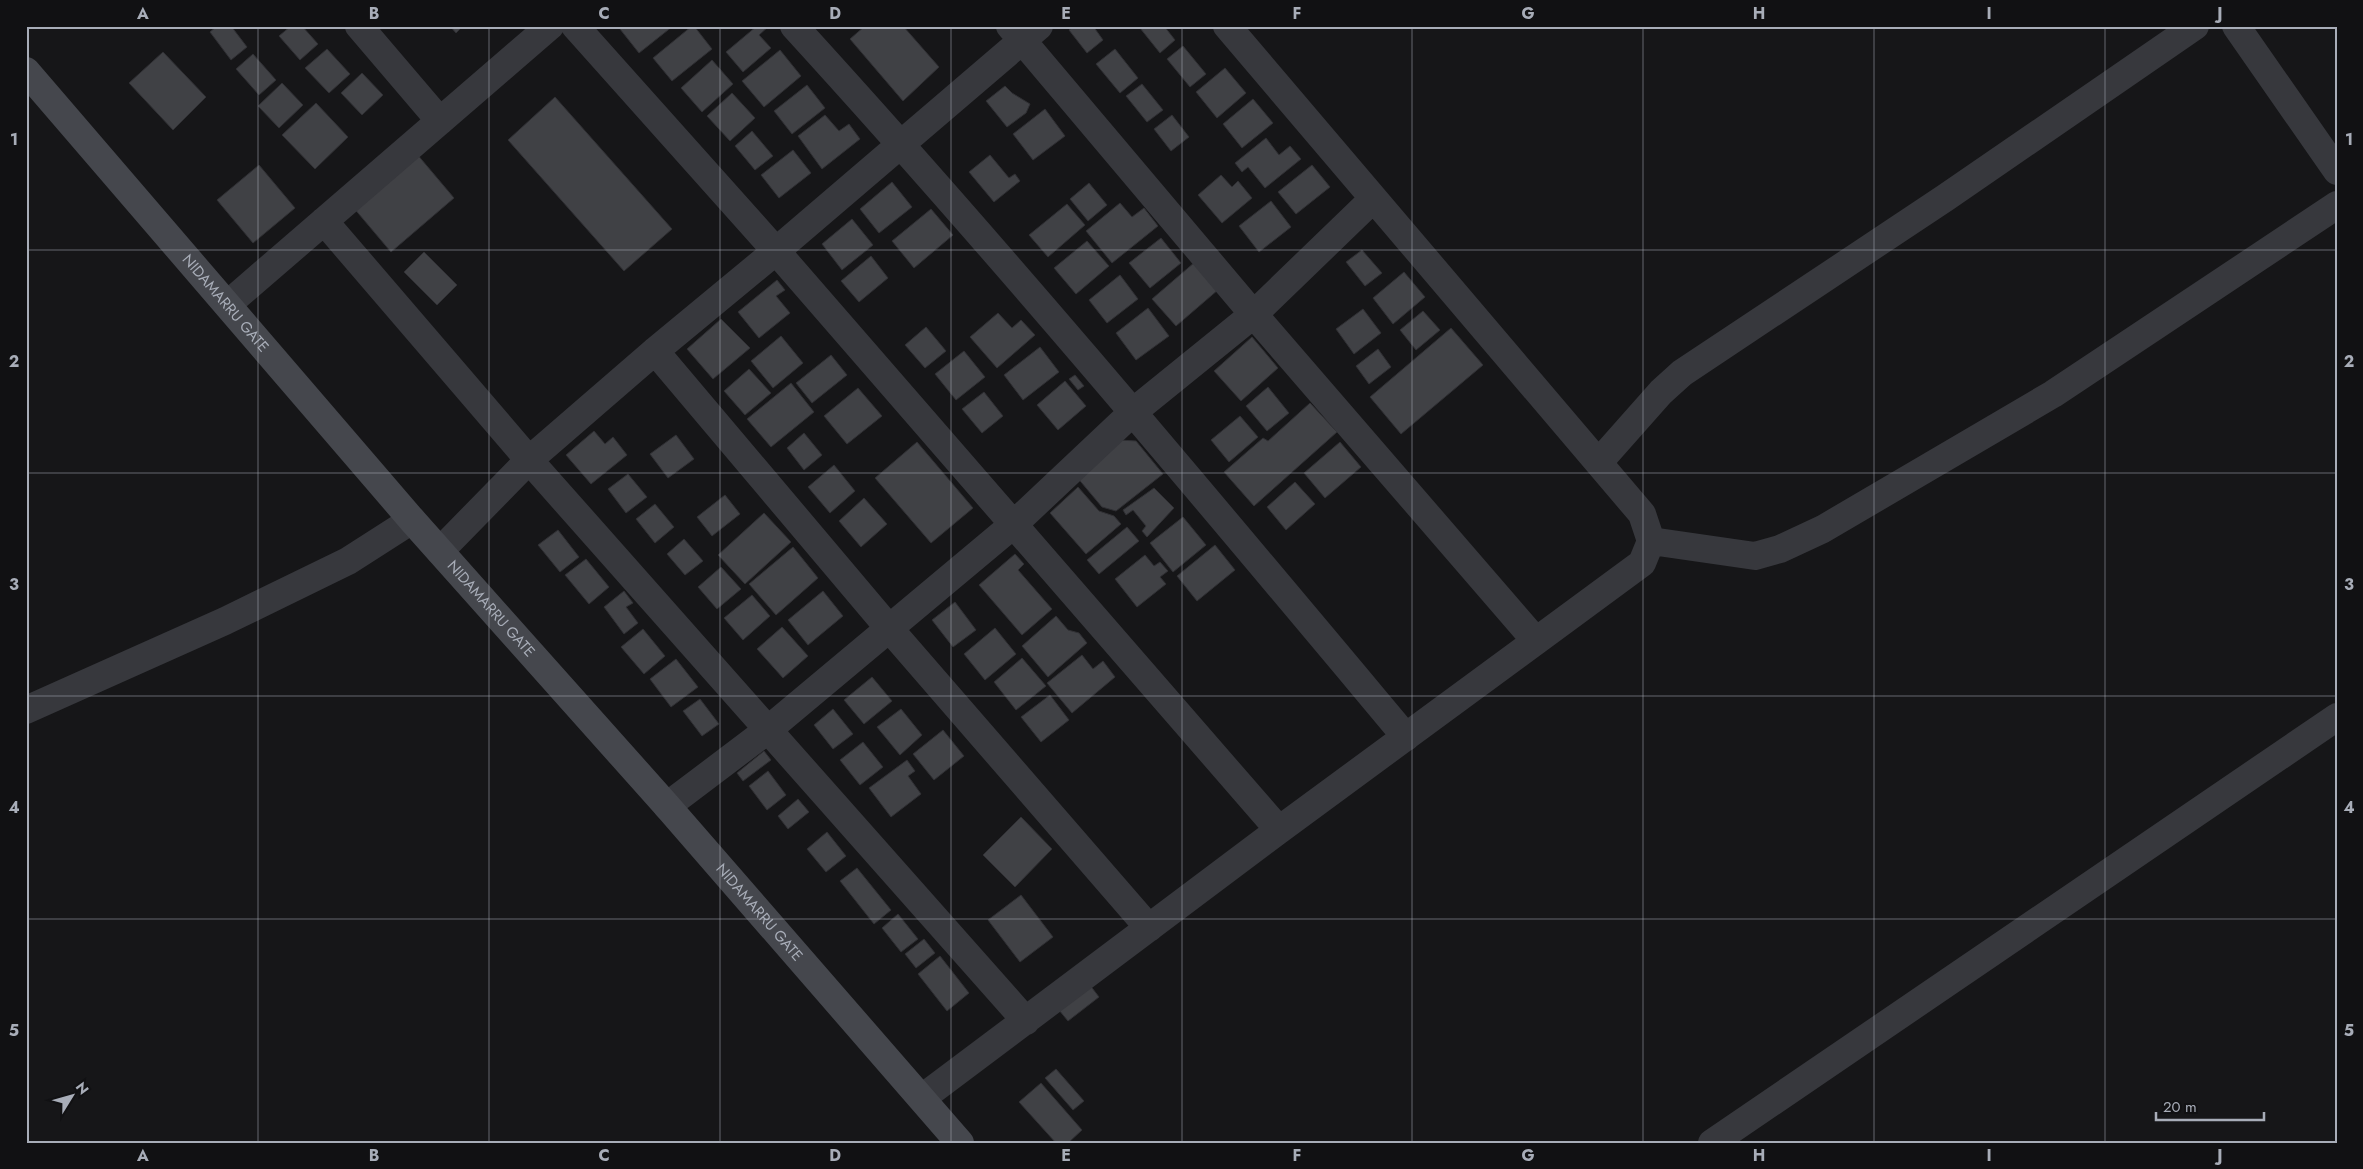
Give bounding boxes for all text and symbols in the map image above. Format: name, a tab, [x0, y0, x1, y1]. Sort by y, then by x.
text: A	[136, 2, 149, 25]
text: B	[369, 2, 379, 25]
text: C	[598, 2, 610, 25]
text: D	[829, 2, 841, 25]
text: E	[1061, 2, 1071, 25]
text: F	[1293, 2, 1301, 25]
text: G	[1521, 2, 1535, 25]
text: H	[1753, 2, 1765, 25]
text: I	[1986, 2, 1992, 25]
text: J	[2214, 2, 2223, 25]
text: 1	[10, 128, 18, 151]
text: 1	[2345, 128, 2353, 151]
street label: NIDAMARRU GATE	[177, 249, 274, 357]
text: 2	[9, 350, 19, 373]
text: 2	[2344, 350, 2354, 373]
street label: NIDAMARRU GATE	[442, 555, 540, 662]
text: 3	[9, 573, 19, 596]
text: 3	[2344, 573, 2354, 596]
text: 4	[8, 796, 20, 819]
text: 4	[2343, 796, 2355, 819]
street label: NIDAMARRU GATE	[711, 859, 808, 966]
text: 5	[9, 1019, 19, 1042]
text: 5	[2344, 1019, 2354, 1042]
north arrow	[48, 1072, 98, 1122]
text: N	[71, 1078, 94, 1099]
scale bar	[2156, 1089, 2263, 1121]
text: 20 m	[2163, 1096, 2197, 1118]
text: A	[136, 1144, 149, 1167]
text: B	[369, 1144, 379, 1167]
text: C	[598, 1144, 610, 1167]
text: D	[829, 1144, 841, 1167]
text: E	[1061, 1144, 1071, 1167]
text: F	[1293, 1144, 1301, 1167]
text: G	[1521, 1144, 1535, 1167]
text: H	[1753, 1144, 1765, 1167]
text: I	[1986, 1144, 1992, 1167]
text: J	[2214, 1144, 2223, 1167]

